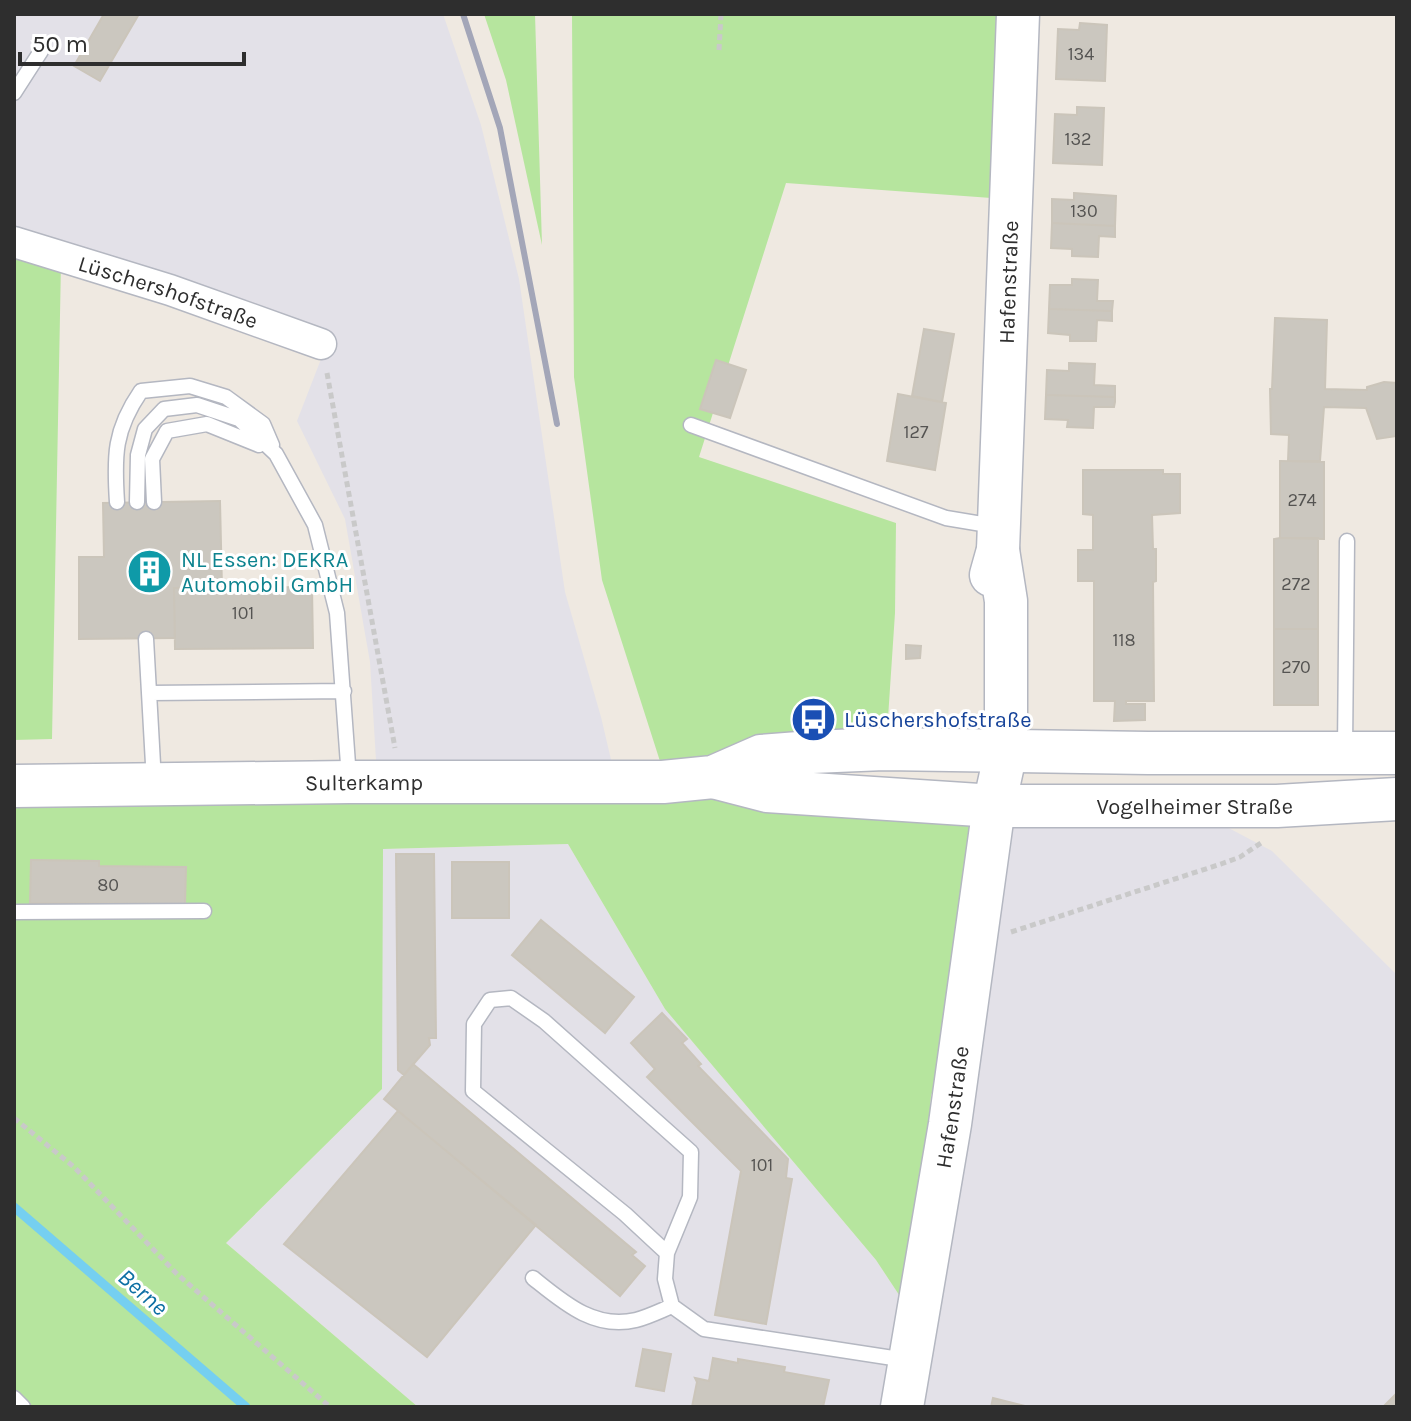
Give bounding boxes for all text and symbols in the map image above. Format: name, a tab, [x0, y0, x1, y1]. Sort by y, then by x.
scale bar	[20, 16, 244, 66]
text: 50 m	[32, 30, 88, 58]
house number: 134	[1068, 43, 1094, 65]
house number: 132	[1064, 128, 1092, 150]
house number: 130	[1070, 200, 1098, 222]
street label: Hafenstraße	[994, 220, 1024, 344]
street label: Lüschershofstraße	[75, 251, 261, 334]
house number: 127	[904, 421, 929, 443]
house number: 274	[1288, 489, 1316, 511]
place label: NL Essen: DEKRA Automobil GmbH	[181, 547, 353, 598]
building icon: NL Essen: DEKRA Automobil GmbH	[126, 548, 174, 596]
house number: 272	[1281, 573, 1311, 595]
house number: 101	[232, 602, 254, 624]
house number: 118	[1113, 629, 1135, 651]
house number: 270	[1281, 656, 1311, 678]
bus stop icon: Lüschershofstraße	[789, 695, 837, 743]
place label: Lüschershofstraße	[844, 707, 1032, 733]
street label: Sulterkamp	[305, 770, 423, 797]
street label: Vogelheimer Straße	[1097, 793, 1294, 820]
house number: 80	[97, 874, 119, 896]
street label: Hafenstraße	[931, 1044, 975, 1171]
house number: 101	[751, 1154, 773, 1176]
water label: Berne	[112, 1263, 174, 1321]

